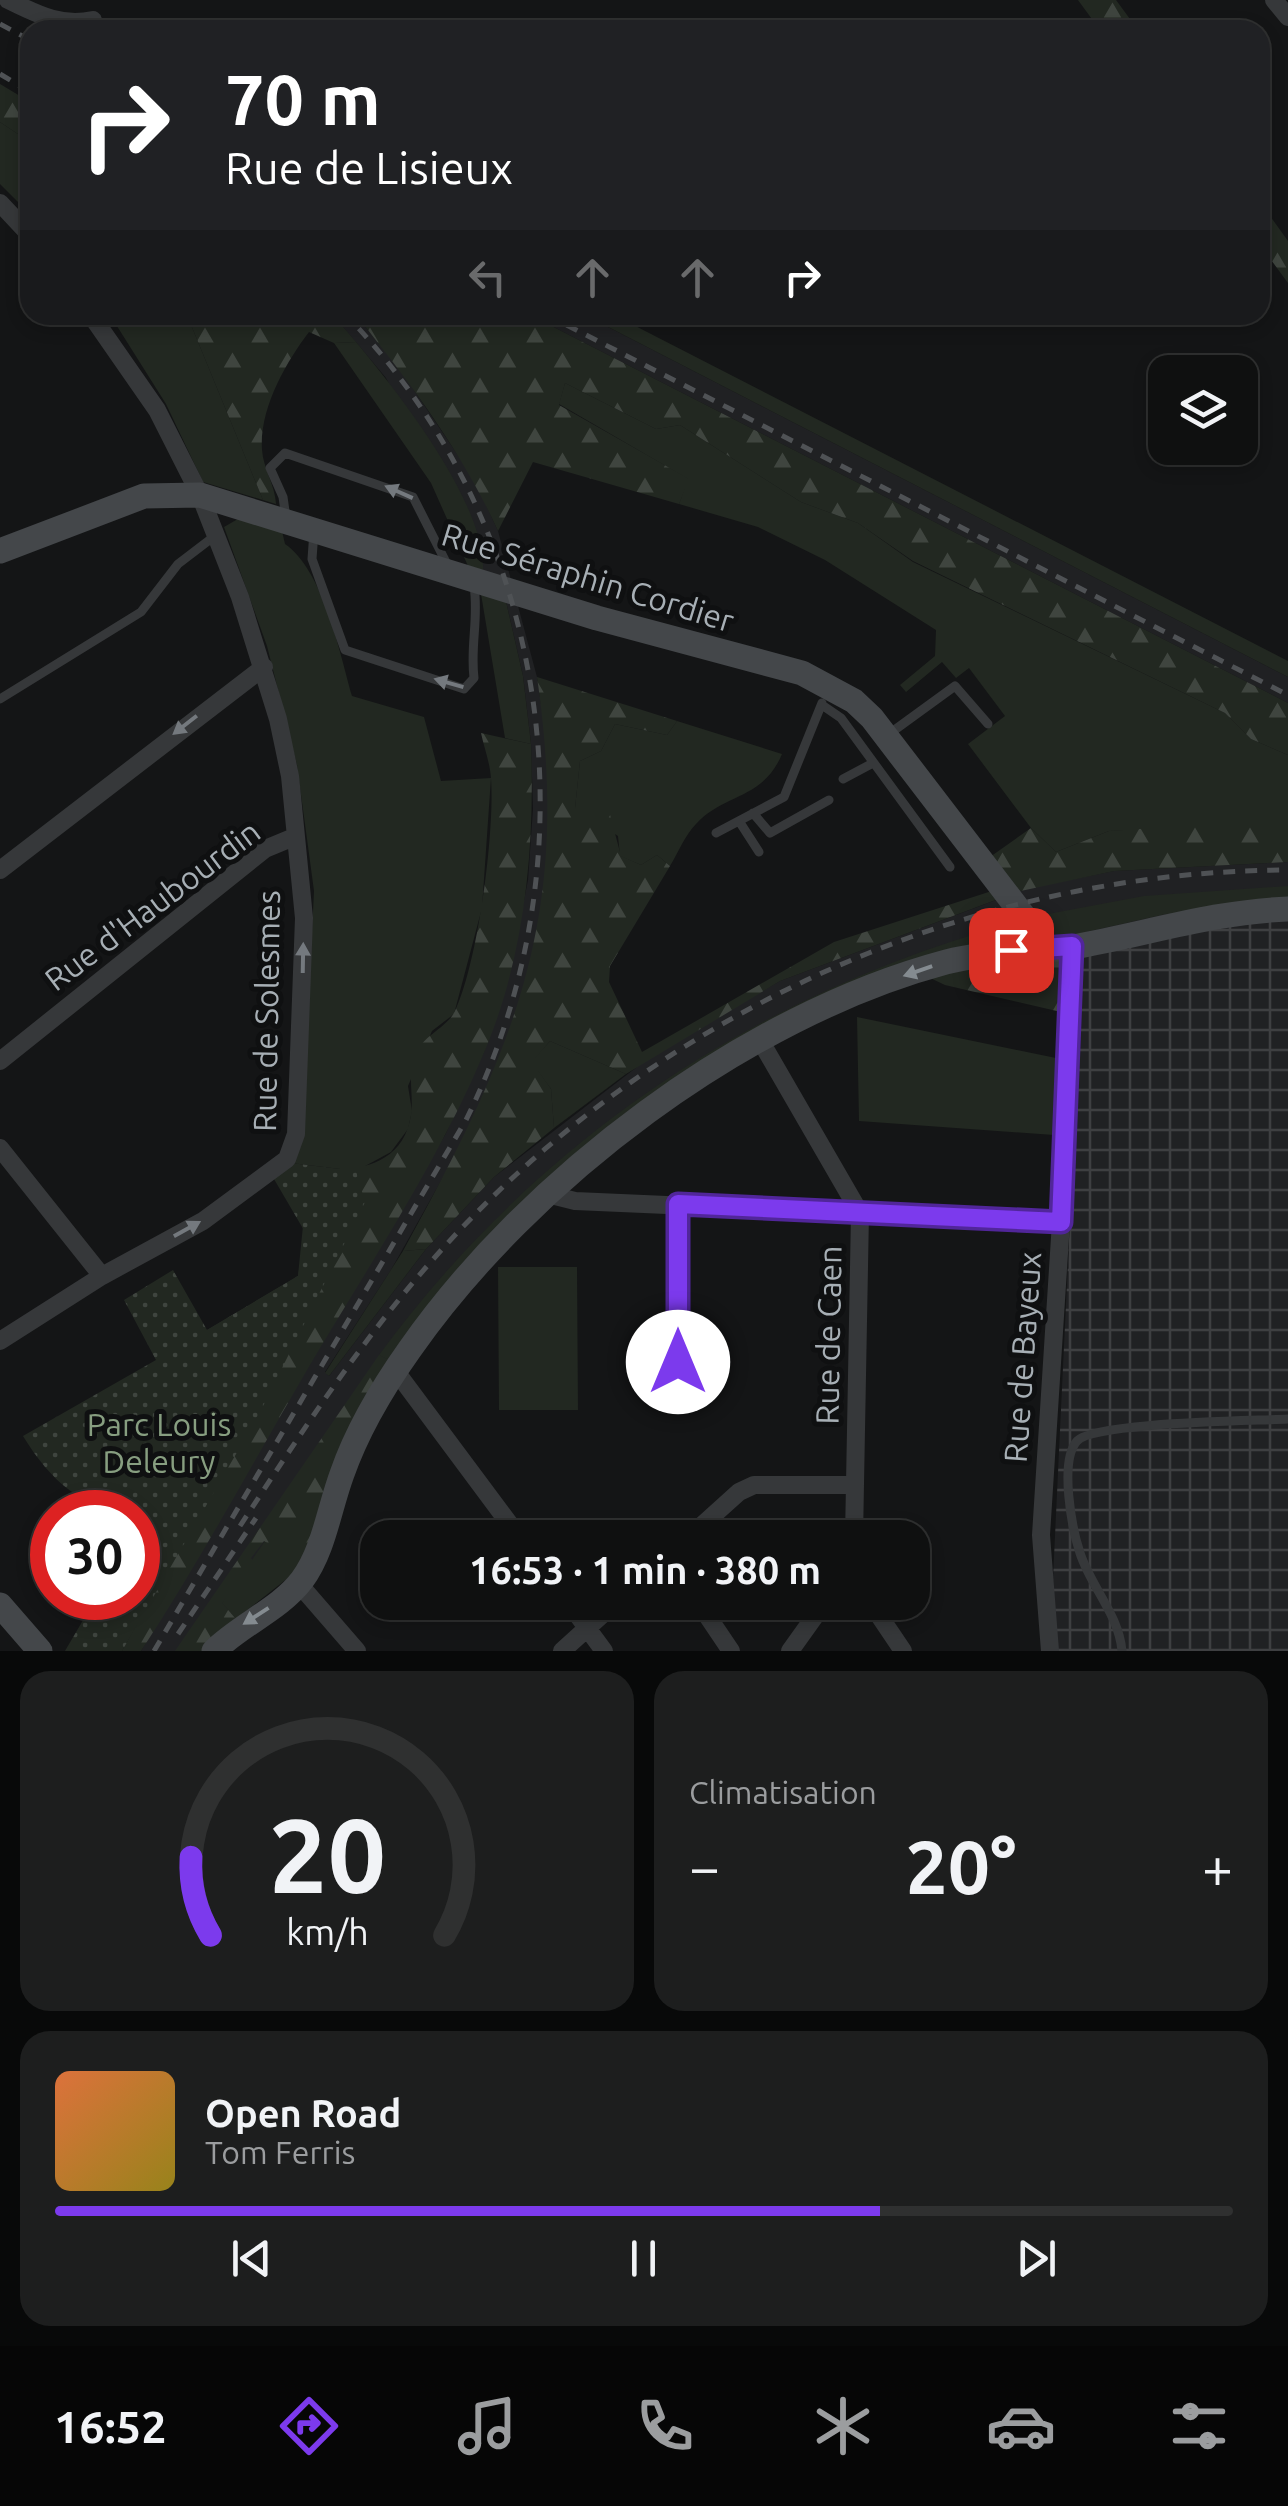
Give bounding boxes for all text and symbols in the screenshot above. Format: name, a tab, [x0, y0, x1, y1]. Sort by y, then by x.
icon: right	[60, 60, 190, 190]
text: 70 m	[225, 60, 381, 138]
text: Rue de Lisieux	[225, 142, 513, 193]
icon: left	[460, 250, 515, 305]
icon: ahead	[565, 250, 620, 305]
icon: ahead	[670, 250, 725, 305]
icon: right	[775, 250, 830, 305]
map controls	[1148, 355, 1258, 465]
button: layers	[1148, 355, 1258, 465]
one-way arrow	[385, 484, 414, 500]
street label: Rue Séraphin Cordier	[438, 515, 738, 639]
one-way arrow	[434, 675, 464, 690]
one-way arrow	[172, 714, 198, 735]
street label: Rue d'Haubourdin	[38, 813, 266, 997]
street label: Rue de Solesmes	[246, 890, 286, 1132]
pin	[969, 908, 1054, 993]
icon: arrive	[984, 923, 1039, 978]
one-way arrow	[296, 942, 312, 974]
one-way arrow	[903, 964, 933, 979]
one-way arrow	[173, 1221, 202, 1238]
street label: Rue de Caen	[808, 1245, 848, 1425]
street label: Rue de Bayeux	[997, 1250, 1047, 1464]
position arrow	[626, 1310, 730, 1414]
park label: Parc Louis Deleury	[87, 1406, 231, 1479]
speed limit sign: 30	[30, 1490, 160, 1620]
text: 16:53 · 1 min · 380 m	[469, 1549, 821, 1591]
one-way arrow	[242, 1607, 269, 1625]
text: Climatisation	[689, 1774, 877, 1810]
text: 20	[268, 1796, 386, 1913]
text: 20°	[905, 1824, 1017, 1908]
text: −	[689, 1836, 720, 1897]
text: +	[1202, 1836, 1233, 1897]
text: km/h	[286, 1912, 368, 1952]
text: Open Road	[205, 2092, 401, 2134]
text: Tom Ferris	[205, 2134, 355, 2170]
icon: previous	[224, 2231, 279, 2286]
icon: pause	[616, 2231, 671, 2286]
icon: next	[1009, 2231, 1064, 2286]
icon: directions	[274, 2391, 344, 2461]
icon: music	[452, 2391, 522, 2461]
icon: phone	[630, 2391, 700, 2461]
icon: climate	[808, 2391, 878, 2461]
icon: car	[986, 2391, 1056, 2461]
icon: filters	[1164, 2391, 1234, 2461]
text: 16:52	[54, 2401, 167, 2452]

